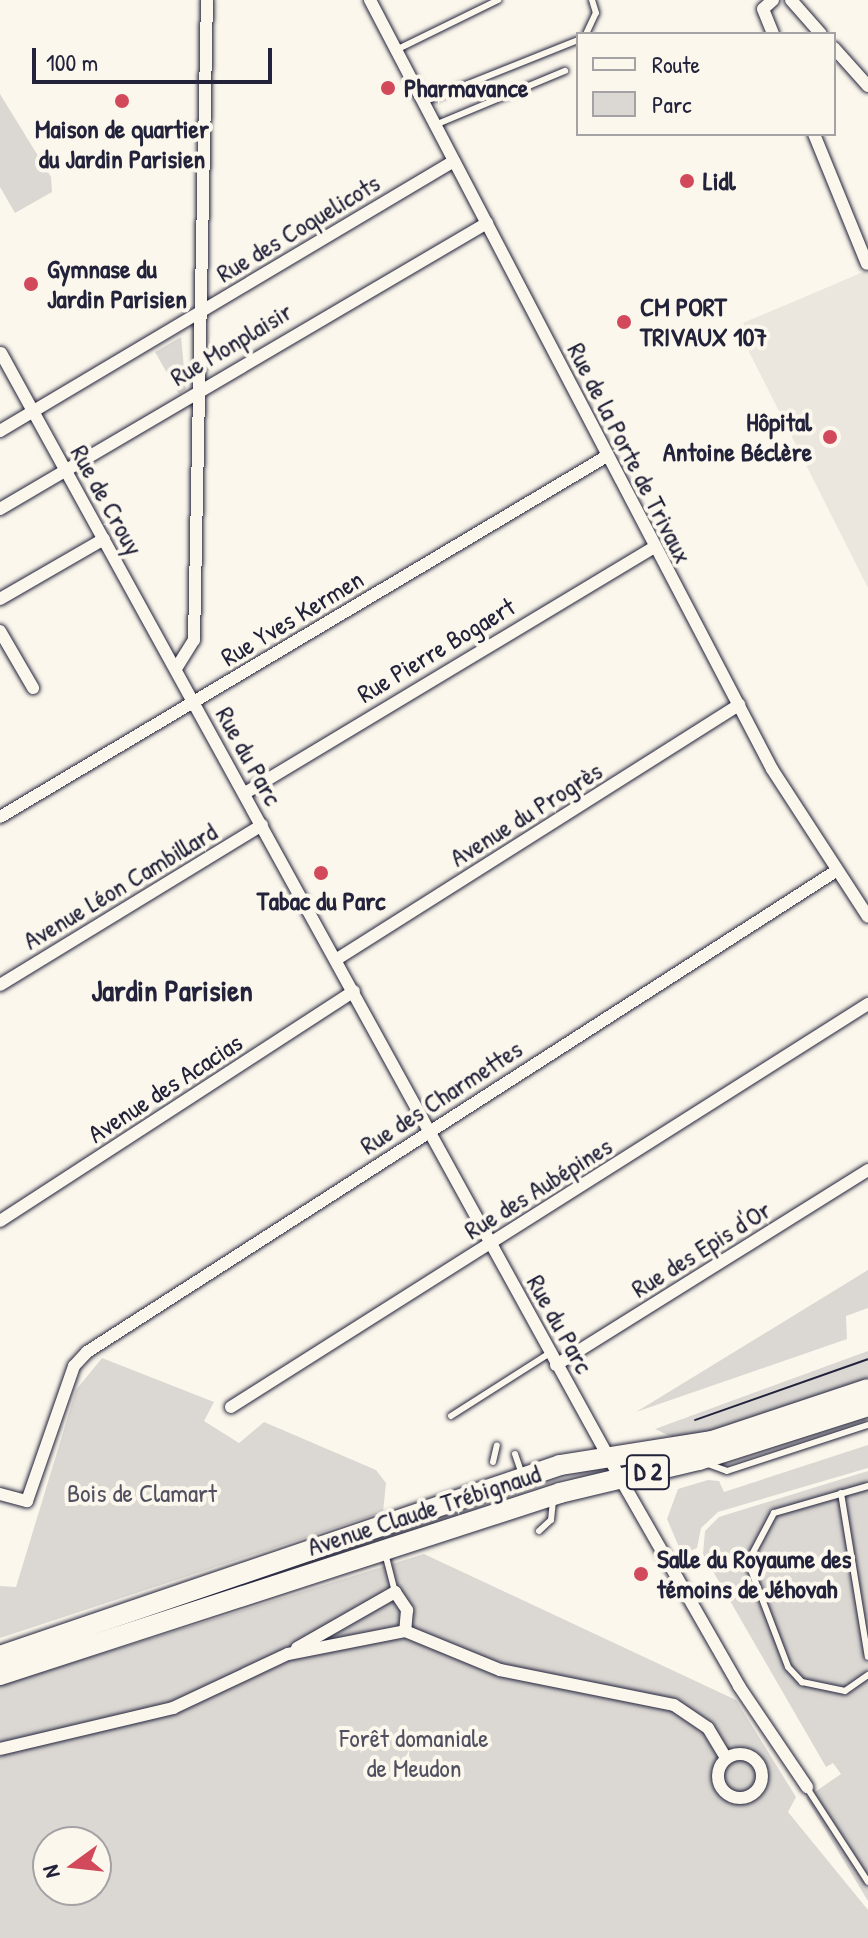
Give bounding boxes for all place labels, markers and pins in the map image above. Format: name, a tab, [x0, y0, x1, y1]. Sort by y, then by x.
place label: Pharmavance	[404, 72, 528, 104]
marker: Pharmavance	[379, 79, 397, 97]
marker: Maison de quartier du Jardin Parisien	[113, 92, 131, 110]
place label: Maison de quartier du Jardin Parisien	[35, 113, 209, 174]
place label: Lidl	[703, 165, 736, 197]
marker: Lidl	[678, 172, 696, 190]
place label: Gymnase du Jardin Parisien	[47, 253, 187, 314]
marker: Gymnase du Jardin Parisien	[22, 275, 40, 293]
place label: CM PORT TRIVAUX 107	[640, 291, 767, 352]
marker: CM PORT TRIVAUX 107	[615, 313, 633, 331]
place label: Hôpital Antoine Béclère	[663, 406, 812, 468]
marker: Hôpital Antoine Béclère	[819, 426, 841, 448]
marker: Tabac du Parc	[312, 864, 330, 882]
place label: Tabac du Parc	[257, 885, 385, 917]
place label: Salle du Royaume des témoins de Jéhovah	[657, 1543, 852, 1604]
marker: Salle du Royaume des témoins de Jéhovah	[632, 1565, 650, 1583]

